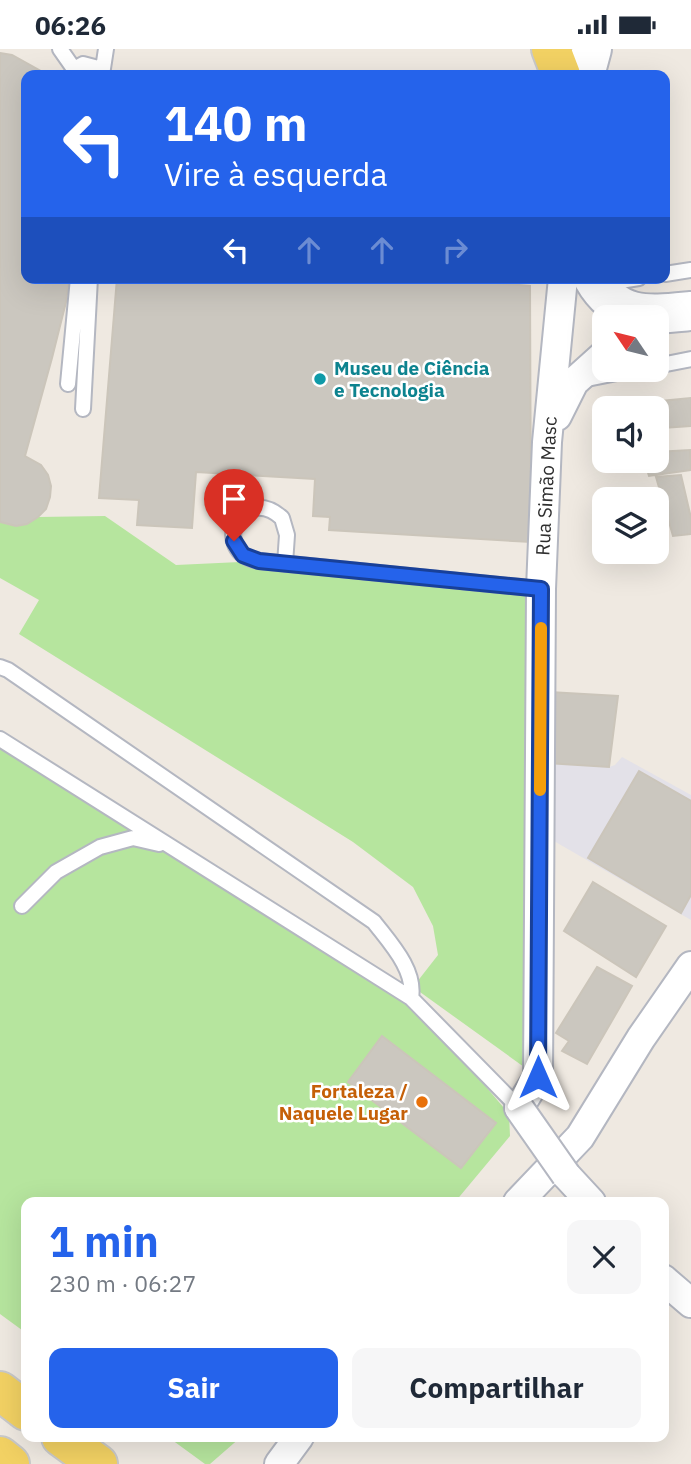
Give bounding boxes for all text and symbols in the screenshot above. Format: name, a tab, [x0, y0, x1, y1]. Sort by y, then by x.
text: 06:26	[35, 8, 106, 42]
text: 140 m	[164, 91, 308, 154]
icon: left	[49, 98, 140, 189]
text: Vire à esquerda	[164, 153, 388, 195]
icon: left	[217, 231, 255, 269]
icon: ahead	[290, 231, 328, 269]
icon: ahead	[363, 231, 401, 269]
icon: right	[436, 231, 474, 269]
north arrow	[592, 305, 668, 381]
map controls	[592, 305, 669, 564]
place label: Museu de Ciência e Tecnologia	[334, 356, 490, 402]
marker: Museu de Ciência e Tecnologia	[312, 371, 328, 387]
button: sound	[592, 396, 669, 473]
street label: Rua Simão Masc	[530, 415, 562, 556]
pin	[204, 469, 264, 541]
icon: arrive	[215, 480, 253, 518]
button: layers	[592, 487, 669, 564]
position arrow	[501, 1040, 575, 1114]
place label: Fortaleza / Naquele Lugar	[279, 1079, 408, 1125]
marker: Fortaleza / Naquele Lugar	[414, 1094, 430, 1110]
text: 1 min	[49, 1214, 159, 1269]
button: close	[567, 1220, 641, 1294]
text: 230 m · 06:27	[49, 1268, 196, 1298]
button: Sair	[49, 1348, 338, 1428]
button: Compartilhar	[352, 1348, 641, 1428]

